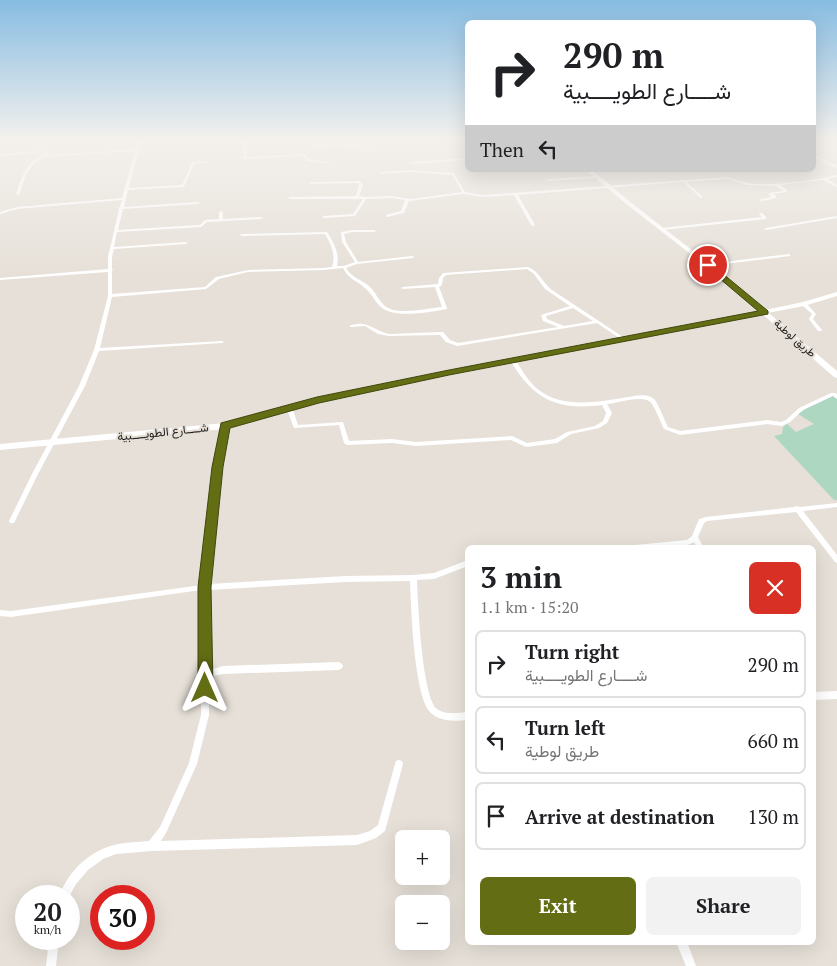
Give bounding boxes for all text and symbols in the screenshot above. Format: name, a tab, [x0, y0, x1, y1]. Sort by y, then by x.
text: 290 m	[563, 32, 664, 78]
icon: right	[480, 40, 545, 105]
text: شــــارع الطويــــبية	[563, 76, 731, 105]
icon: left	[534, 135, 562, 163]
text: Then	[480, 137, 524, 162]
pin	[687, 244, 729, 286]
icon: arrive	[694, 251, 722, 279]
street label: طريق لوطية	[771, 316, 819, 360]
street label: شــــارع الطويــــبية	[117, 419, 210, 446]
text: 3 min	[480, 557, 562, 597]
button: close	[749, 562, 801, 614]
text: 1.1 km · 15:20	[480, 596, 578, 618]
text: Turn right	[525, 639, 619, 664]
icon: right	[482, 650, 510, 678]
text: 290 m	[748, 652, 799, 677]
position arrow	[178, 661, 230, 713]
text: شــــارع الطويــــبية	[525, 664, 647, 686]
text: Turn left	[525, 715, 606, 740]
icon: left	[482, 726, 510, 754]
text: 660 m	[748, 728, 799, 753]
text: طريق لوطية	[525, 740, 599, 762]
icon: arrive	[482, 802, 510, 830]
text: Arrive at destination	[525, 804, 714, 829]
text: 130 m	[748, 804, 799, 829]
map controls	[395, 830, 450, 950]
button: +	[395, 830, 450, 885]
button: Exit	[480, 877, 636, 935]
button: Share	[646, 877, 801, 935]
speed limit sign: 30	[90, 885, 155, 950]
text: 20	[33, 895, 62, 928]
button: −	[395, 895, 450, 950]
text: km/h	[34, 922, 61, 937]

